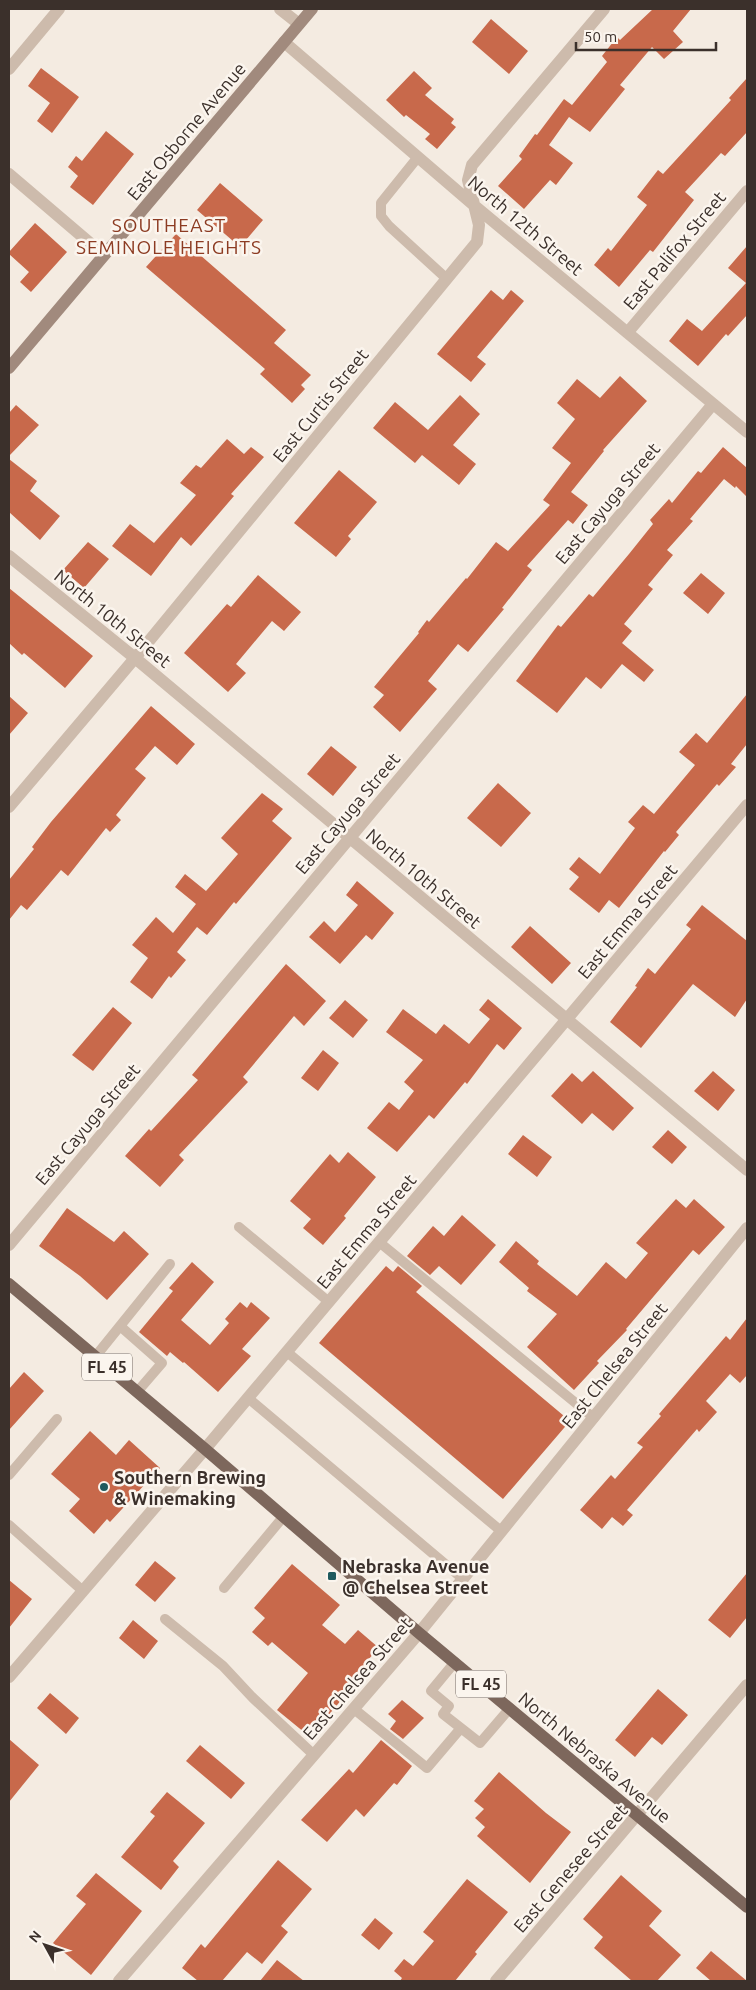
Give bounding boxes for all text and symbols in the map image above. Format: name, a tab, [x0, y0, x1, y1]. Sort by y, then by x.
scale bar	[576, 20, 716, 52]
text: 50 m	[584, 28, 617, 45]
street label: East Osborne Avenue	[123, 58, 249, 204]
street label: North 12th Street	[465, 171, 587, 279]
street label: East Palifox Street	[619, 187, 729, 313]
district label: SOUTHEAST SEMINOLE HEIGHTS	[76, 214, 262, 258]
street label: East Curtis Street	[268, 344, 372, 466]
street label: East Cayuga Street	[551, 439, 663, 567]
street label: North 10th Street	[51, 565, 175, 671]
street label: East Cayuga Street	[291, 749, 403, 877]
street label: North 10th Street	[363, 824, 485, 932]
street label: East Emma Street	[573, 860, 681, 982]
street label: East Cayuga Street	[31, 1060, 143, 1188]
street label: East Emma Street	[312, 1170, 420, 1292]
street label: East Chelsea Street	[557, 1298, 671, 1432]
road number: FL 45	[82, 1354, 132, 1380]
place label: Southern Brewing & Winemaking	[114, 1467, 266, 1508]
marker: Southern Brewing & Winemaking	[98, 1481, 110, 1493]
place label: Nebraska Avenue @ Chelsea Street	[342, 1556, 489, 1597]
marker: Nebraska Avenue @ Chelsea Street	[326, 1570, 338, 1582]
street label: East Chelsea Street	[298, 1613, 416, 1743]
road number: FL 45	[456, 1670, 506, 1698]
street label: North Nebraska Avenue	[515, 1688, 675, 1826]
street label: East Genesee Street	[509, 1800, 631, 1936]
north arrow	[20, 1920, 70, 1970]
text: N	[26, 1927, 45, 1946]

